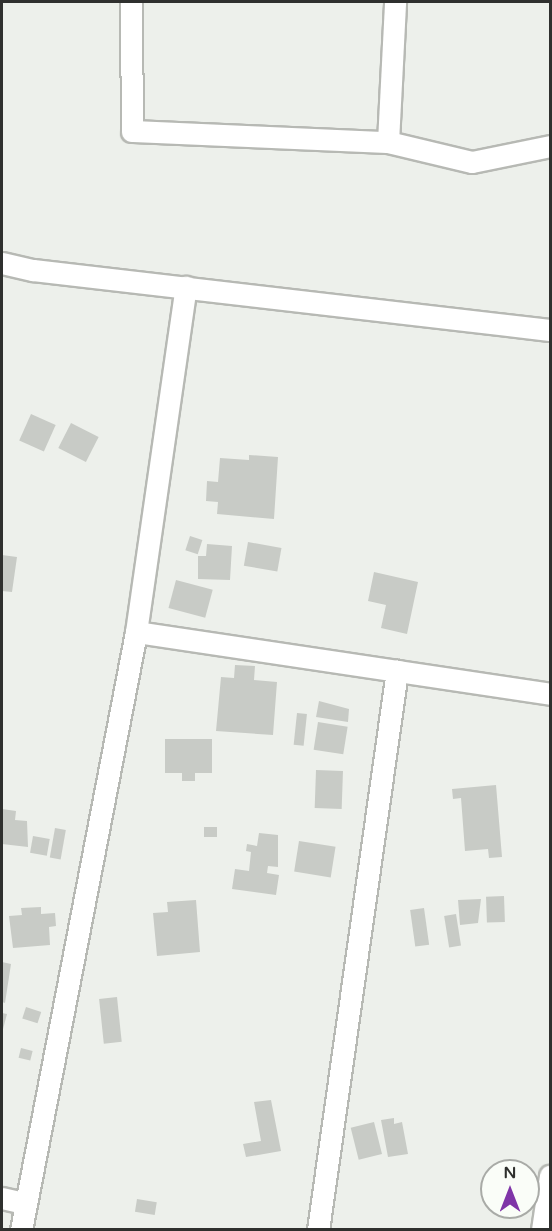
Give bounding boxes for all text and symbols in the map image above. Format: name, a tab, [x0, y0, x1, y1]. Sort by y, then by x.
north arrow	[480, 1159, 540, 1219]
text: N	[504, 1163, 516, 1183]

